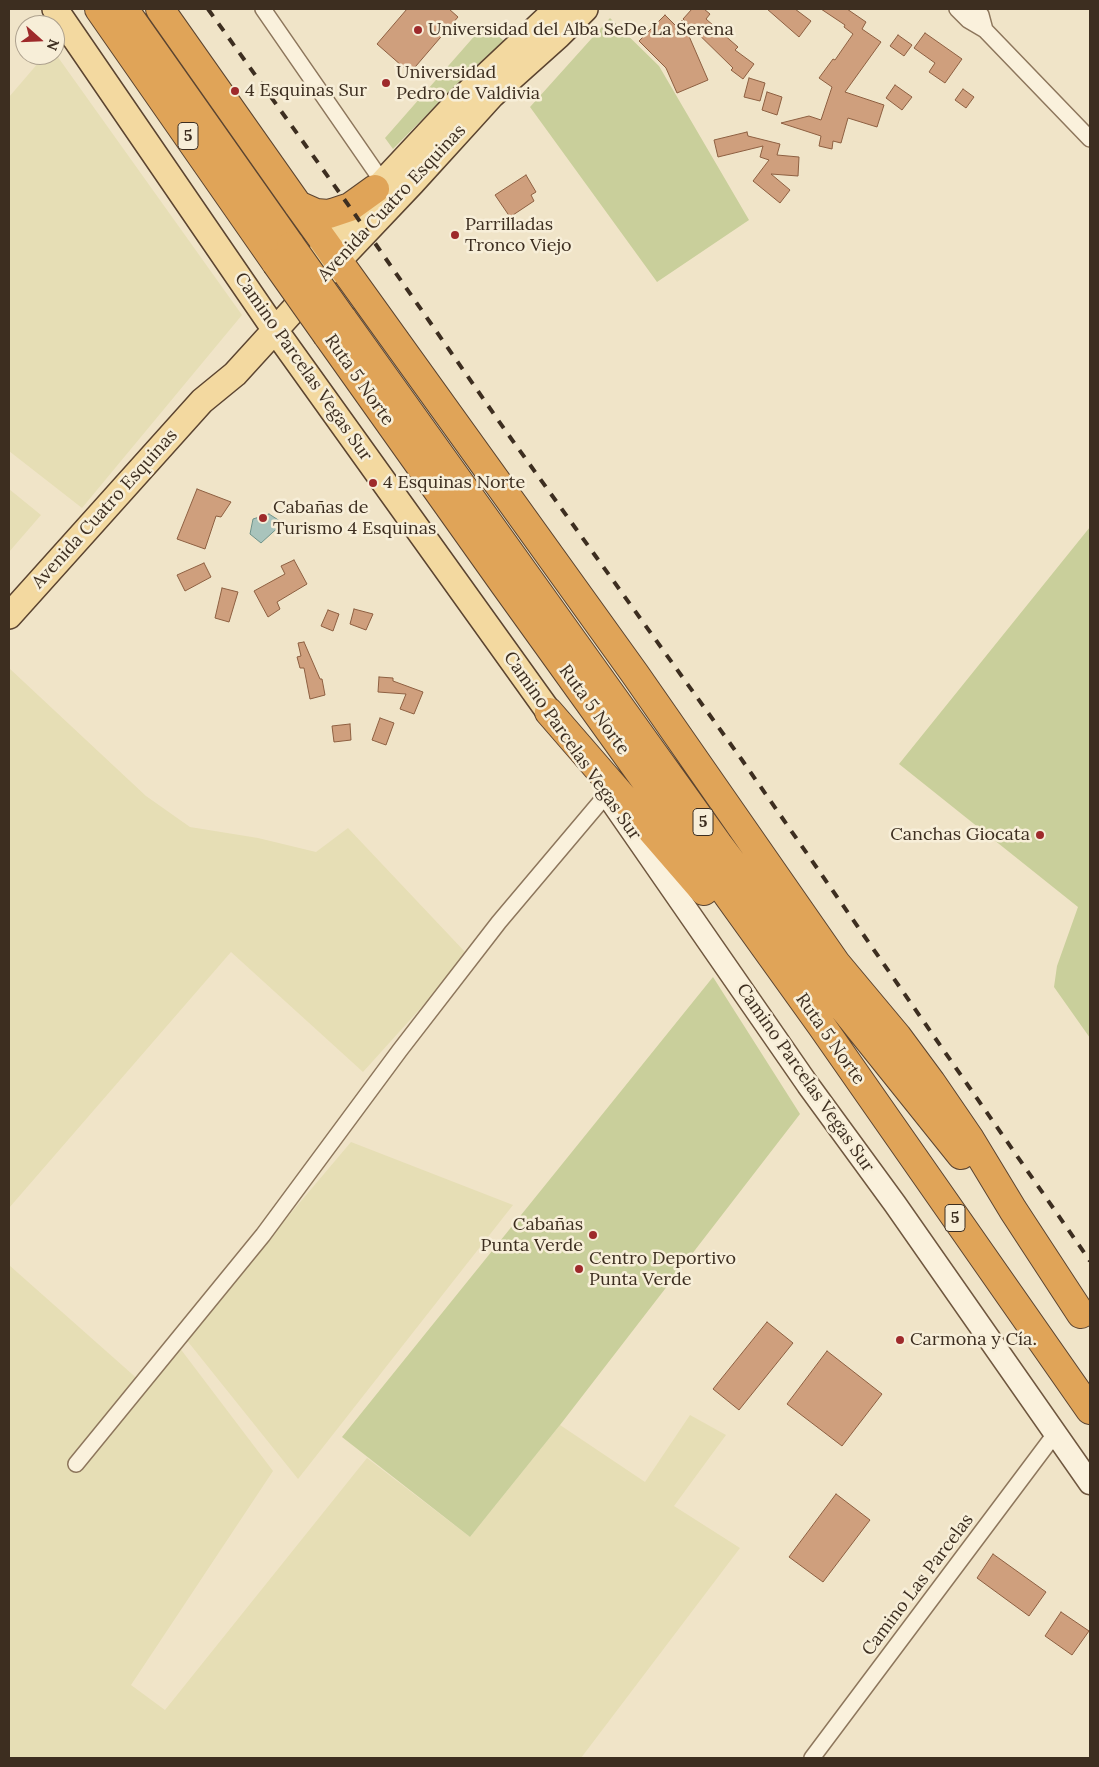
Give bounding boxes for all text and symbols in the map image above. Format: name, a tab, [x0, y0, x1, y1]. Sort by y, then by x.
north arrow	[15, 15, 65, 65]
place label: Universidad del Alba SeDe La Serena	[428, 19, 734, 41]
marker: Universidad del Alba SeDe La Serena	[412, 24, 424, 36]
text: N	[43, 37, 63, 53]
place label: Universidad Pedro de Valdivia	[396, 62, 540, 104]
marker: Universidad Pedro de Valdivia	[380, 77, 392, 89]
place label: 4 Esquinas Sur	[245, 80, 367, 102]
marker: 4 Esquinas Sur	[229, 85, 241, 97]
street label: Avenida Cuatro Esquinas	[313, 120, 471, 286]
road number: 5	[178, 122, 198, 150]
place label: Parrilladas Tronco Viejo	[465, 214, 572, 256]
marker: Parrilladas Tronco Viejo	[449, 229, 461, 241]
street label: Camino Parcelas Vegas Sur	[230, 269, 376, 465]
street label: Ruta 5 Norte	[320, 330, 398, 430]
street label: Avenida Cuatro Esquinas	[28, 425, 182, 593]
place label: 4 Esquinas Norte	[383, 472, 525, 494]
marker: 4 Esquinas Norte	[367, 477, 379, 489]
place label: Cabañas de Turismo 4 Esquinas	[273, 497, 436, 540]
marker: Cabañas de Turismo 4 Esquinas	[257, 512, 269, 524]
street label: Camino Parcelas Vegas Sur	[499, 648, 645, 844]
street label: Ruta 5 Norte	[554, 661, 634, 759]
road number: 5	[693, 809, 713, 836]
place label: Canchas Giocata	[890, 824, 1030, 846]
marker: Canchas Giocata	[1034, 829, 1046, 841]
street label: Camino Parcelas Vegas Sur	[732, 980, 878, 1176]
street label: Ruta 5 Norte	[791, 989, 869, 1089]
road number: 5	[945, 1204, 965, 1232]
place label: Cabañas Punta Verde	[481, 1214, 583, 1256]
marker: Cabañas Punta Verde	[587, 1229, 599, 1241]
place label: Centro Deportivo Punta Verde	[589, 1248, 736, 1290]
marker: Centro Deportivo Punta Verde	[573, 1263, 585, 1275]
place label: Carmona y Cía.	[910, 1329, 1037, 1351]
marker: Carmona y Cía.	[894, 1334, 906, 1346]
street label: Camino Las Parcelas	[858, 1510, 978, 1660]

